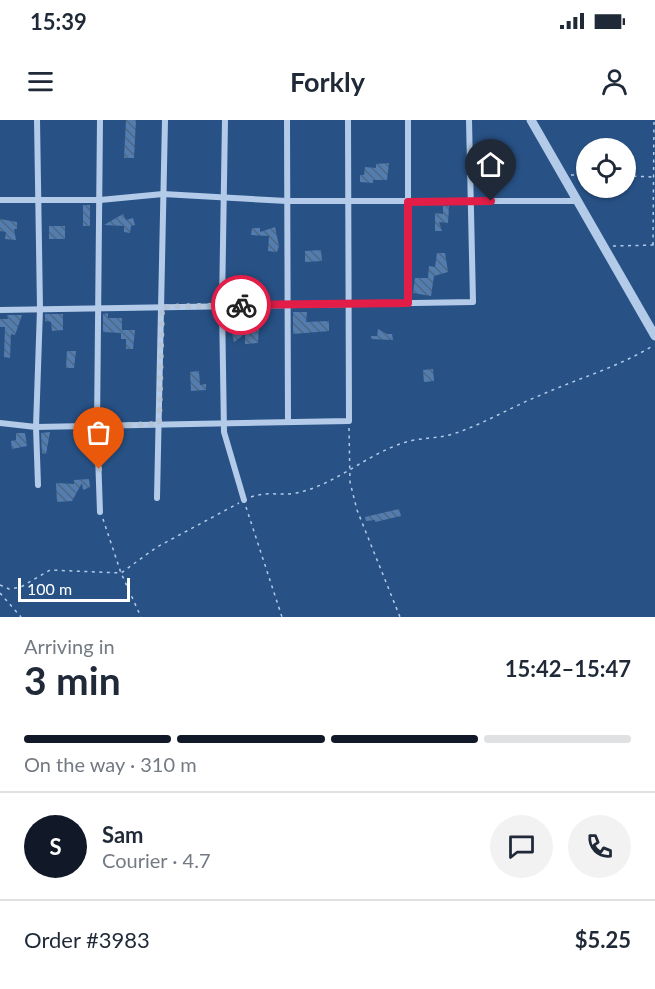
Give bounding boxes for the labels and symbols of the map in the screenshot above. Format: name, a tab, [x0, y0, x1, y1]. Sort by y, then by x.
pin	[465, 139, 516, 201]
courier	[211, 275, 271, 335]
pin	[73, 407, 124, 469]
scale bar	[18, 575, 130, 603]

